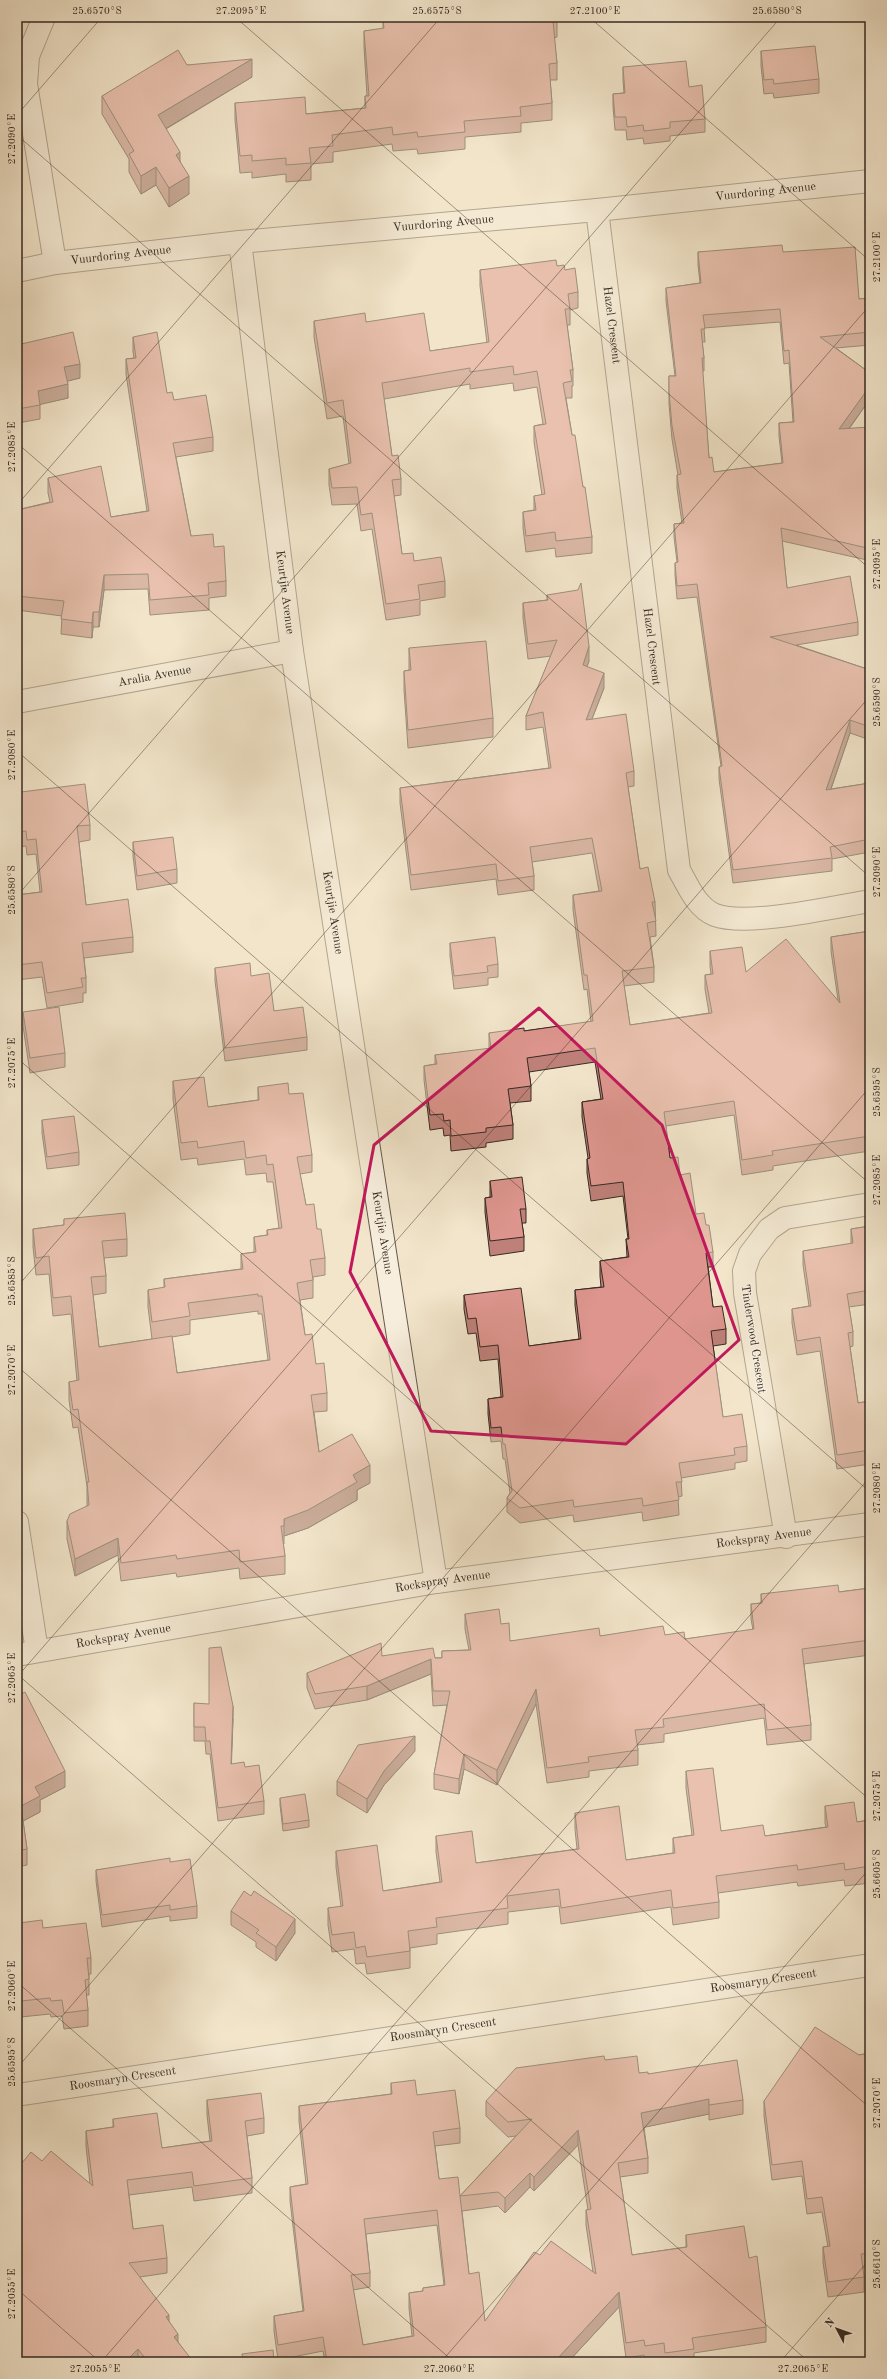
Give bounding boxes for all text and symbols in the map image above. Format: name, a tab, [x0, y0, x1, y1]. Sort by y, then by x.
text: 25.6570°S	[72, 6, 122, 16]
text: 27.2095°E	[216, 6, 266, 16]
text: 25.6575°S	[412, 6, 462, 16]
text: 27.2100°E	[570, 6, 620, 16]
text: 25.6580°S	[752, 6, 802, 16]
text: 27.2090°E	[7, 114, 17, 164]
street label: Vuurdoring Avenue	[715, 181, 817, 203]
street label: Vuurdoring Avenue	[392, 213, 495, 234]
text: 27.2100°E	[872, 232, 882, 282]
street label: Vuurdoring Avenue	[70, 244, 172, 267]
street label: Hazel Crescent	[601, 286, 622, 365]
text: 27.2085°E	[7, 422, 17, 472]
text: 27.2095°E	[872, 539, 882, 589]
street label: Keurtjie Avenue	[273, 550, 296, 635]
street label: Hazel Crescent	[640, 607, 662, 686]
street label: Aralia Avenue	[117, 664, 193, 689]
text: 25.6590°S	[872, 677, 882, 727]
text: 27.2080°E	[7, 730, 17, 780]
text: 27.2090°E	[872, 847, 882, 897]
text: 25.6580°S	[7, 865, 17, 915]
street label: Keurtjie Avenue	[320, 870, 345, 956]
text: 27.2075°E	[7, 1038, 17, 1088]
text: 25.6595°S	[872, 1067, 882, 1117]
text: 27.2085°E	[872, 1155, 882, 1205]
street label: Keurtjie Avenue	[370, 1190, 394, 1276]
text: 25.6585°S	[7, 1256, 17, 1306]
street label: Tinderwood Crescent	[738, 1284, 768, 1394]
text: 27.2070°E	[7, 1345, 17, 1395]
text: 27.2080°E	[872, 1463, 882, 1513]
street label: Rockspray Avenue	[715, 1526, 813, 1551]
street label: Rockspray Avenue	[394, 1569, 491, 1595]
street label: Rockspray Avenue	[75, 1622, 172, 1651]
text: 27.2065°E	[7, 1653, 17, 1703]
text: 27.2075°E	[872, 1771, 882, 1821]
text: 25.6605°S	[872, 1849, 882, 1899]
text: 27.2060°E	[7, 1961, 17, 2011]
street label: Roosmaryn Crescent	[709, 1967, 817, 1995]
street label: Roosmaryn Crescent	[389, 2016, 497, 2044]
text: 25.6595°S	[7, 2037, 17, 2087]
street label: Roosmaryn Crescent	[69, 2065, 177, 2093]
text: 27.2070°E	[872, 2078, 882, 2128]
text: 25.6610°S	[872, 2239, 882, 2289]
text: 27.2055°E	[7, 2269, 17, 2319]
north arrow	[817, 2309, 857, 2349]
text: N	[824, 2316, 838, 2330]
text: 27.2055°E	[70, 2364, 120, 2374]
text: 27.2060°E	[424, 2364, 474, 2374]
text: 27.2065°E	[778, 2364, 828, 2374]

